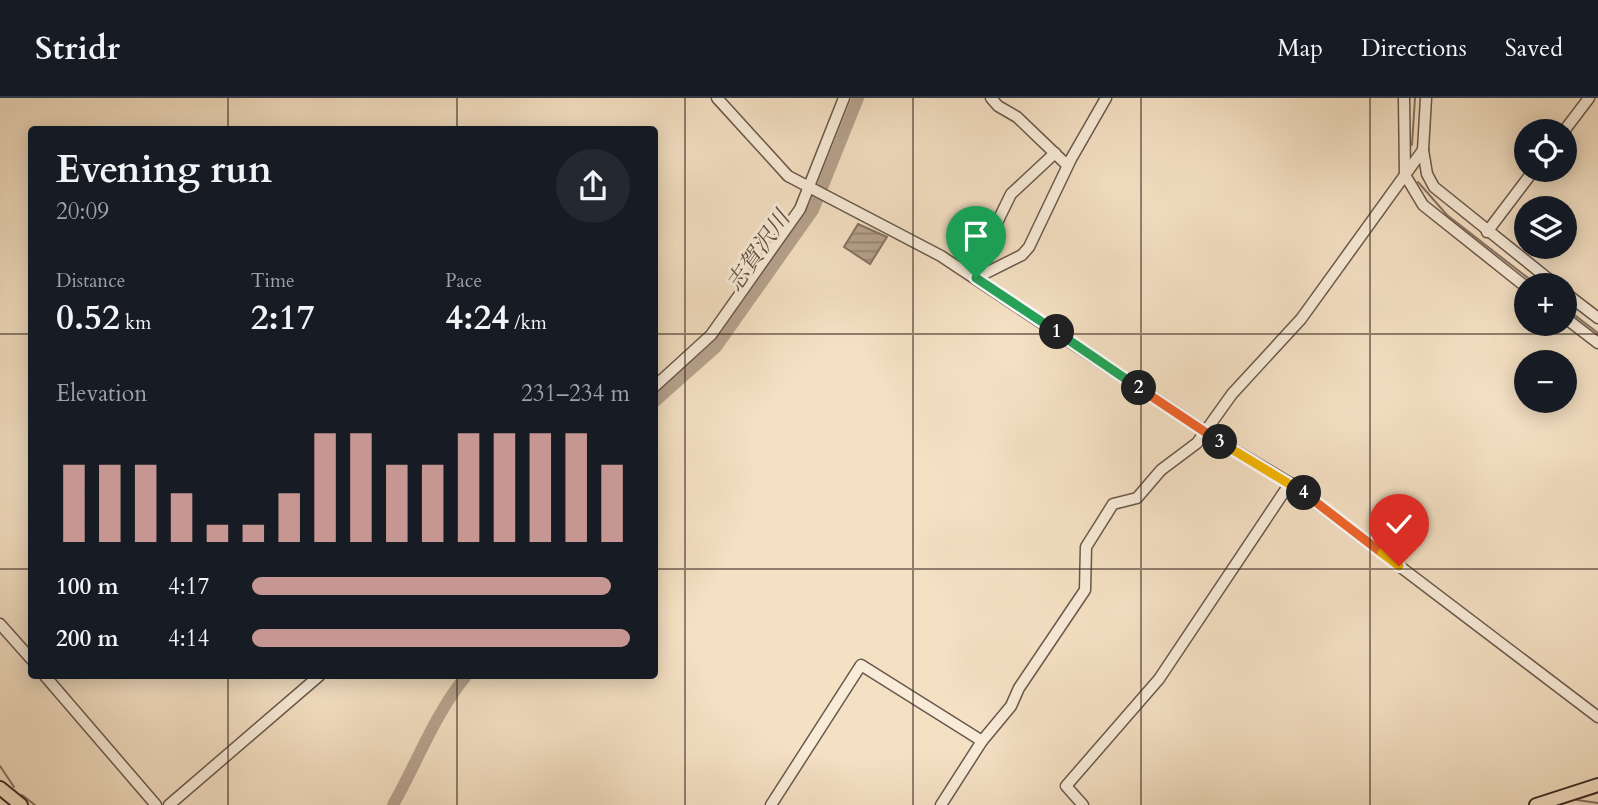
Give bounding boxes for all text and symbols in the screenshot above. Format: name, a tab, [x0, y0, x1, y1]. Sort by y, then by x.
text: Stridr	[35, 26, 120, 71]
text: Map	[1277, 32, 1323, 65]
text: Directions	[1361, 32, 1467, 65]
text: Saved	[1505, 32, 1563, 65]
map controls	[1514, 119, 1577, 413]
button: locate	[1514, 119, 1577, 182]
text: Evening run	[56, 144, 272, 196]
button: share	[556, 149, 630, 223]
text: 20:09	[56, 196, 109, 227]
button: layers	[1514, 196, 1577, 259]
water label: 志賀沢川	[719, 202, 799, 298]
pin	[946, 206, 1006, 278]
icon: arrive	[957, 217, 995, 255]
text: Distance	[56, 268, 125, 294]
text: Time	[251, 268, 295, 294]
text: Pace	[445, 268, 482, 294]
button: +	[1514, 273, 1577, 336]
text: 0.52	[56, 294, 120, 342]
text: 2:17	[251, 294, 315, 342]
text: 4:24	[445, 294, 509, 342]
text: km	[120, 310, 151, 336]
text: /km	[509, 310, 547, 336]
pin: 1	[1040, 314, 1074, 350]
text: 1	[1052, 318, 1061, 344]
button: −	[1514, 350, 1577, 413]
pin: 2	[1122, 370, 1156, 406]
text: 2	[1134, 374, 1143, 400]
text: Elevation	[56, 378, 147, 409]
text: 231–234 m	[521, 378, 630, 409]
pin: 3	[1202, 424, 1238, 460]
text: 3	[1215, 428, 1224, 454]
pin: 4	[1286, 476, 1322, 510]
text: 4	[1299, 479, 1308, 505]
pin	[1369, 494, 1429, 566]
icon: check	[1380, 505, 1418, 543]
text: 100 m	[56, 571, 119, 602]
text: 4:17	[168, 571, 209, 602]
text: 200 m	[56, 623, 119, 654]
text: 4:14	[168, 623, 209, 654]

